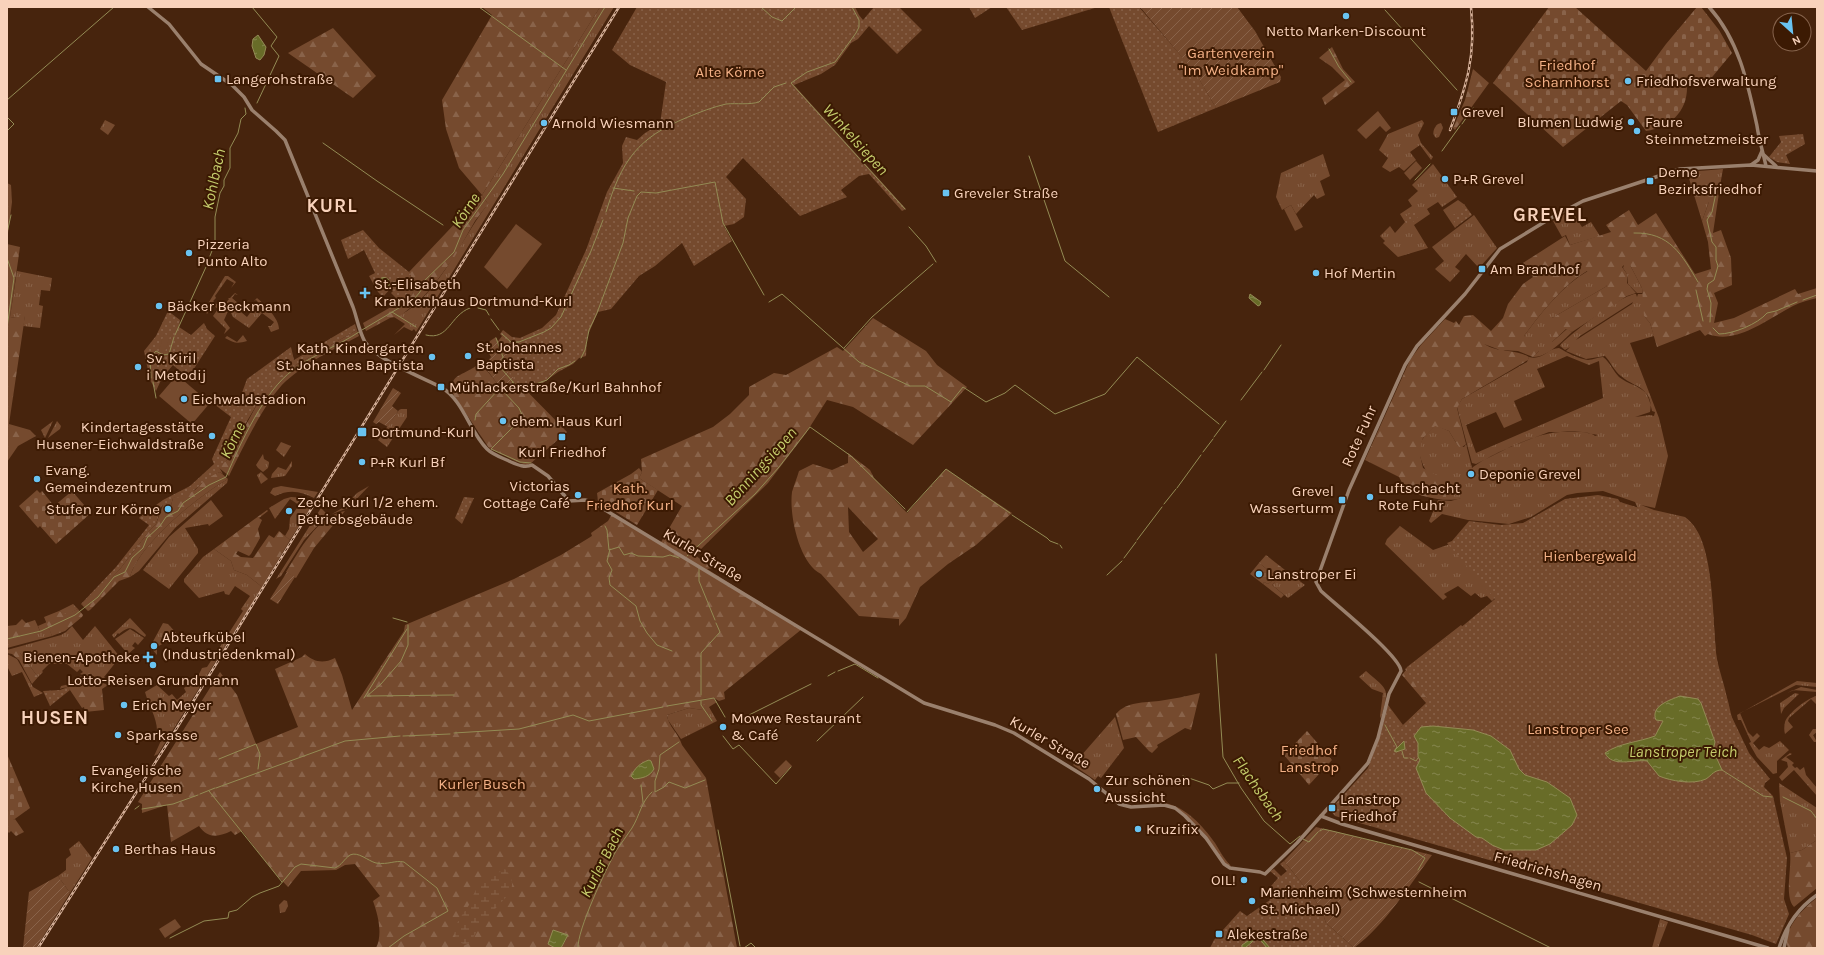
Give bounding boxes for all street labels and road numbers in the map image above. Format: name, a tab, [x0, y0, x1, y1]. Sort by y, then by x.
street label: Rote Fuhr	[1337, 402, 1381, 470]
street label: Kurler Straße	[660, 524, 746, 586]
street label: Kurler Straße	[1007, 712, 1093, 772]
street label: Friedrichshagen	[1492, 847, 1604, 895]

